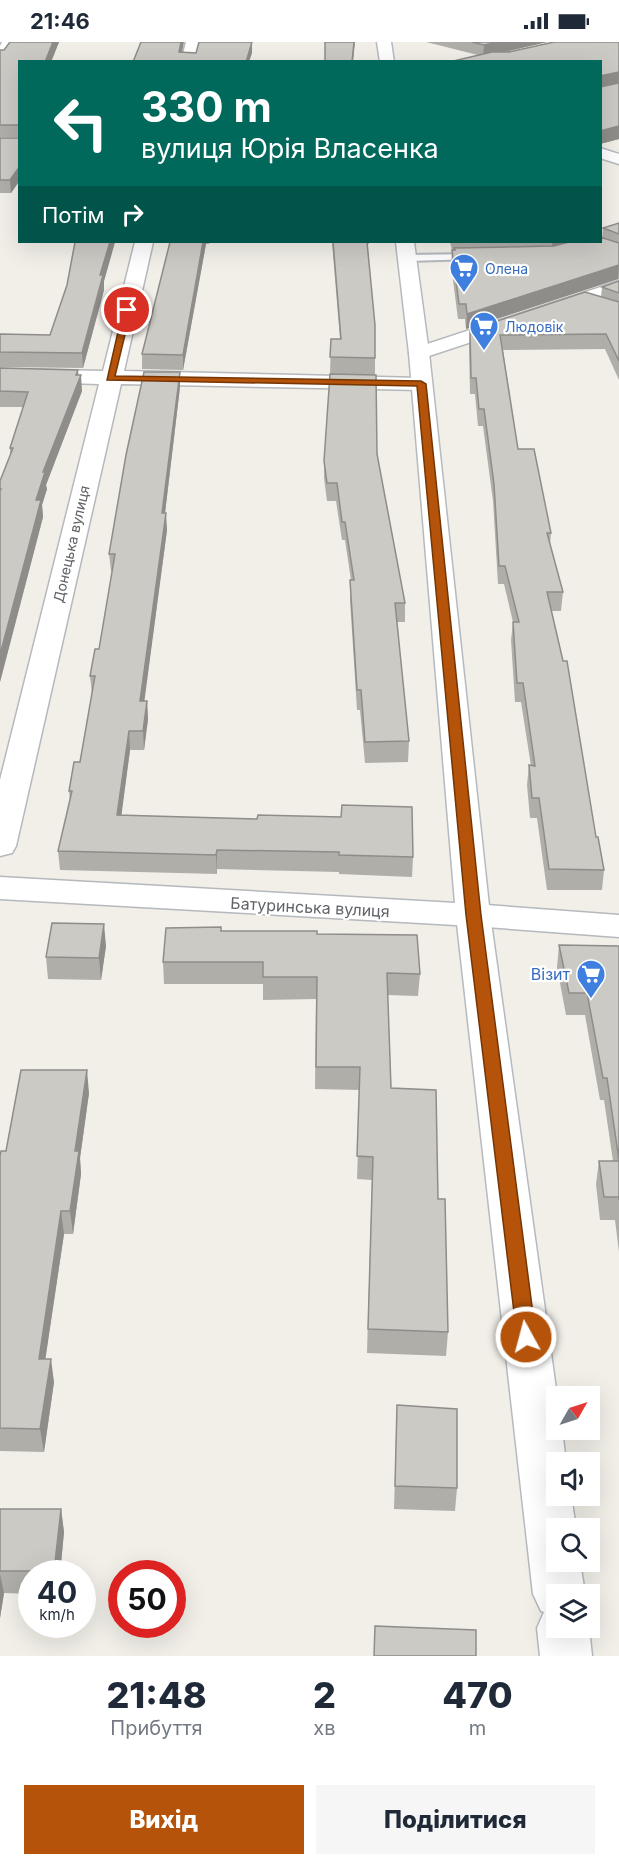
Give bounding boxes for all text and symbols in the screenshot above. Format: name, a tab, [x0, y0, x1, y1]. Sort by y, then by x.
text: 21:46	[30, 8, 90, 34]
text: 330 m	[141, 81, 272, 132]
icon: left	[42, 84, 120, 162]
text: вулиця Юрія Власенка	[141, 132, 439, 165]
icon: right	[116, 198, 149, 231]
text: Потім	[42, 202, 104, 228]
supermarket icon: Олена	[448, 252, 480, 294]
place label: Олена	[485, 260, 528, 277]
pin	[101, 284, 152, 335]
icon: arrive	[110, 293, 143, 326]
supermarket icon: Людовік	[468, 310, 500, 352]
place label: Людовік	[505, 318, 564, 335]
street label: Донецька вулиця	[49, 484, 93, 604]
street label: Батуринська вулиця	[230, 893, 390, 921]
supermarket icon: Візит	[575, 958, 607, 1000]
place label: Візит	[531, 964, 571, 984]
position arrow	[494, 1305, 558, 1369]
north arrow	[546, 1386, 600, 1440]
map controls	[546, 1386, 600, 1638]
button: sound	[546, 1452, 600, 1506]
button: search	[546, 1518, 600, 1572]
speed limit sign: 50	[108, 1560, 186, 1638]
text: 40	[37, 1574, 77, 1610]
button: layers	[546, 1584, 600, 1638]
text: km/h	[39, 1605, 75, 1624]
text: 21:48	[106, 1673, 207, 1717]
text: 2	[313, 1673, 336, 1717]
text: 470	[442, 1673, 513, 1717]
text: Прибуття	[110, 1716, 203, 1740]
text: хв	[313, 1716, 336, 1740]
text: m	[469, 1716, 486, 1740]
button: Вихід	[24, 1785, 304, 1854]
button: Поділитися	[316, 1785, 595, 1854]

